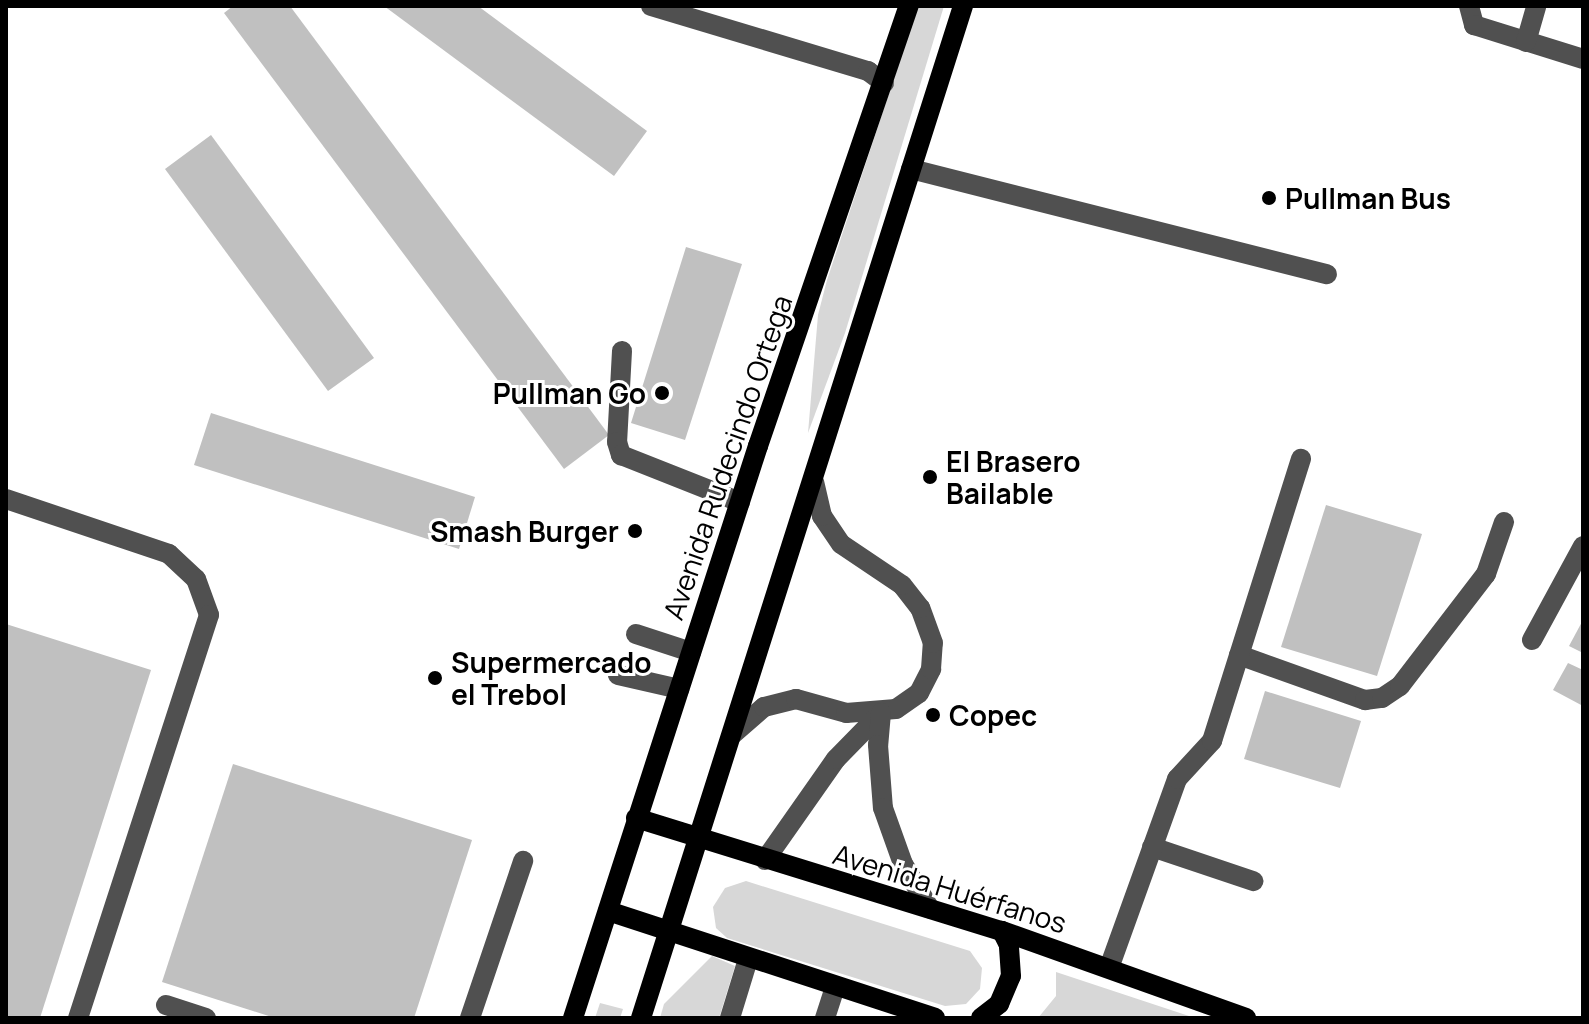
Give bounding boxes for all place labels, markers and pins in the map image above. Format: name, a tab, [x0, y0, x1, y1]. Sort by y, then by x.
place label: Pullman Bus	[1285, 181, 1451, 215]
marker: Pullman Bus	[1260, 189, 1278, 207]
place label: Pullman Go	[493, 376, 646, 410]
marker: Pullman Go	[653, 384, 671, 402]
place label: El Brasero Bailable	[946, 444, 1081, 510]
marker: El Brasero Bailable	[921, 468, 939, 486]
place label: Smash Burger	[430, 514, 619, 548]
marker: Smash Burger	[626, 522, 644, 540]
place label: Supermercado el Trebol	[451, 645, 651, 711]
marker: Supermercado el Trebol	[426, 669, 444, 687]
place label: Copec	[949, 698, 1037, 732]
marker: Copec	[924, 706, 942, 724]

